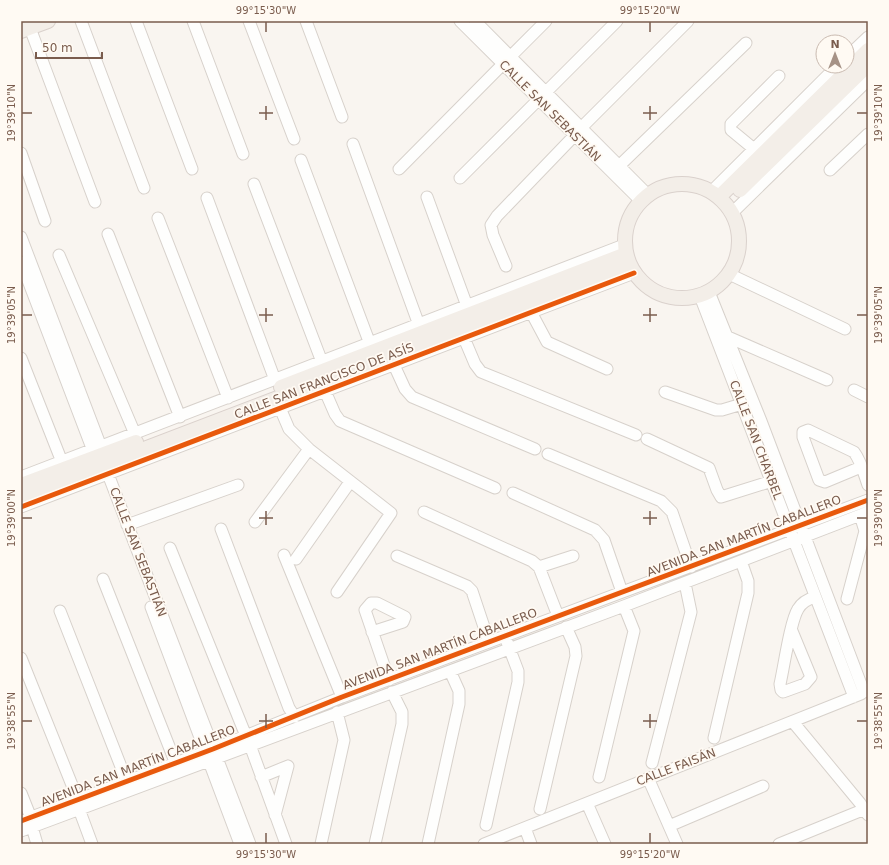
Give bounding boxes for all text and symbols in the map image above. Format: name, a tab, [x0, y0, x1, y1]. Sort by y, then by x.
text: 99°15'30"W	[236, 5, 296, 16]
text: 99°15'20"W	[620, 5, 680, 16]
scale bar	[36, 34, 102, 60]
north arrow	[815, 34, 855, 74]
text: N	[830, 38, 840, 51]
text: 50 m	[42, 41, 73, 55]
street label: CALLE SAN SEBASTIÁN	[496, 57, 604, 165]
text: 19°39'10"N	[6, 84, 17, 142]
text: 19°39'10"N	[873, 84, 884, 142]
text: 19°39'05"N	[6, 286, 17, 344]
text: 19°39'05"N	[873, 286, 884, 344]
street label: CALLE SAN FRANCISCO DE ASÍS	[232, 339, 416, 422]
street label: CALLE SAN CHARBEL	[727, 378, 785, 502]
street label: CALLE SAN SEBASTIÁN	[107, 485, 170, 619]
text: 19°39'00"N	[6, 489, 17, 547]
text: 19°39'00"N	[873, 489, 884, 547]
street label: AVENIDA SAN MARTÍN CABALLERO	[644, 491, 843, 580]
street label: AVENIDA SAN MARTÍN CABALLERO	[340, 604, 539, 693]
text: 19°38'55"N	[6, 692, 17, 750]
text: 19°38'55"N	[873, 692, 884, 750]
street label: AVENIDA SAN MARTÍN CABALLERO	[38, 721, 237, 810]
street label: CALLE FAISÁN	[634, 744, 718, 789]
text: 99°15'30"W	[236, 849, 296, 860]
text: 99°15'20"W	[620, 849, 680, 860]

